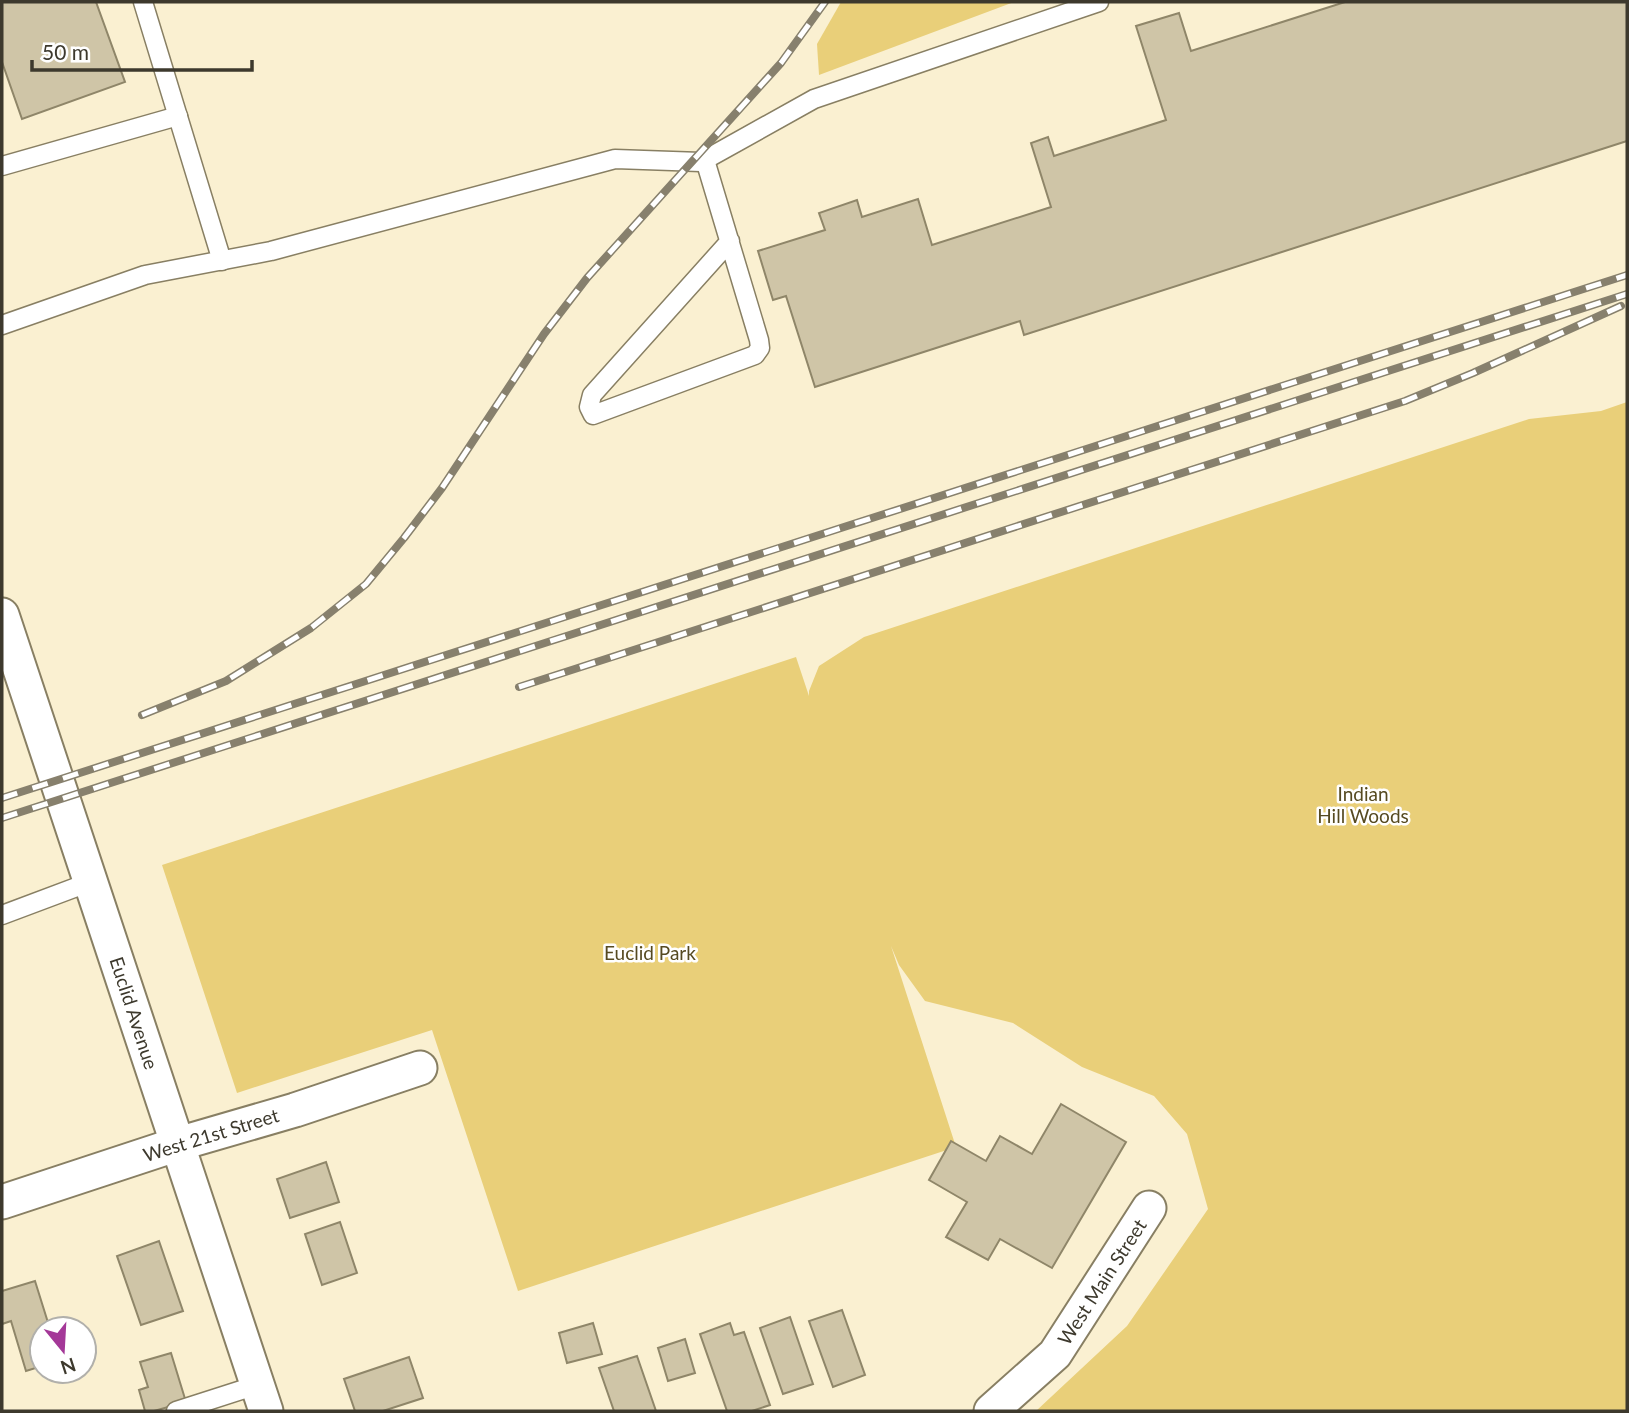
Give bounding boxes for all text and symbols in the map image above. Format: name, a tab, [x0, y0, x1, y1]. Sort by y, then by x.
scale bar	[32, 28, 252, 72]
text: 50 m	[42, 39, 89, 64]
park label: Indian Hill Woods	[1317, 782, 1409, 827]
park label: Euclid Park	[604, 941, 696, 964]
street label: Euclid Avenue	[105, 954, 163, 1072]
street label: West 21st Street	[140, 1103, 282, 1166]
street label: West Main Street	[1052, 1214, 1151, 1349]
north arrow	[28, 1315, 98, 1385]
text: N	[58, 1353, 79, 1380]

